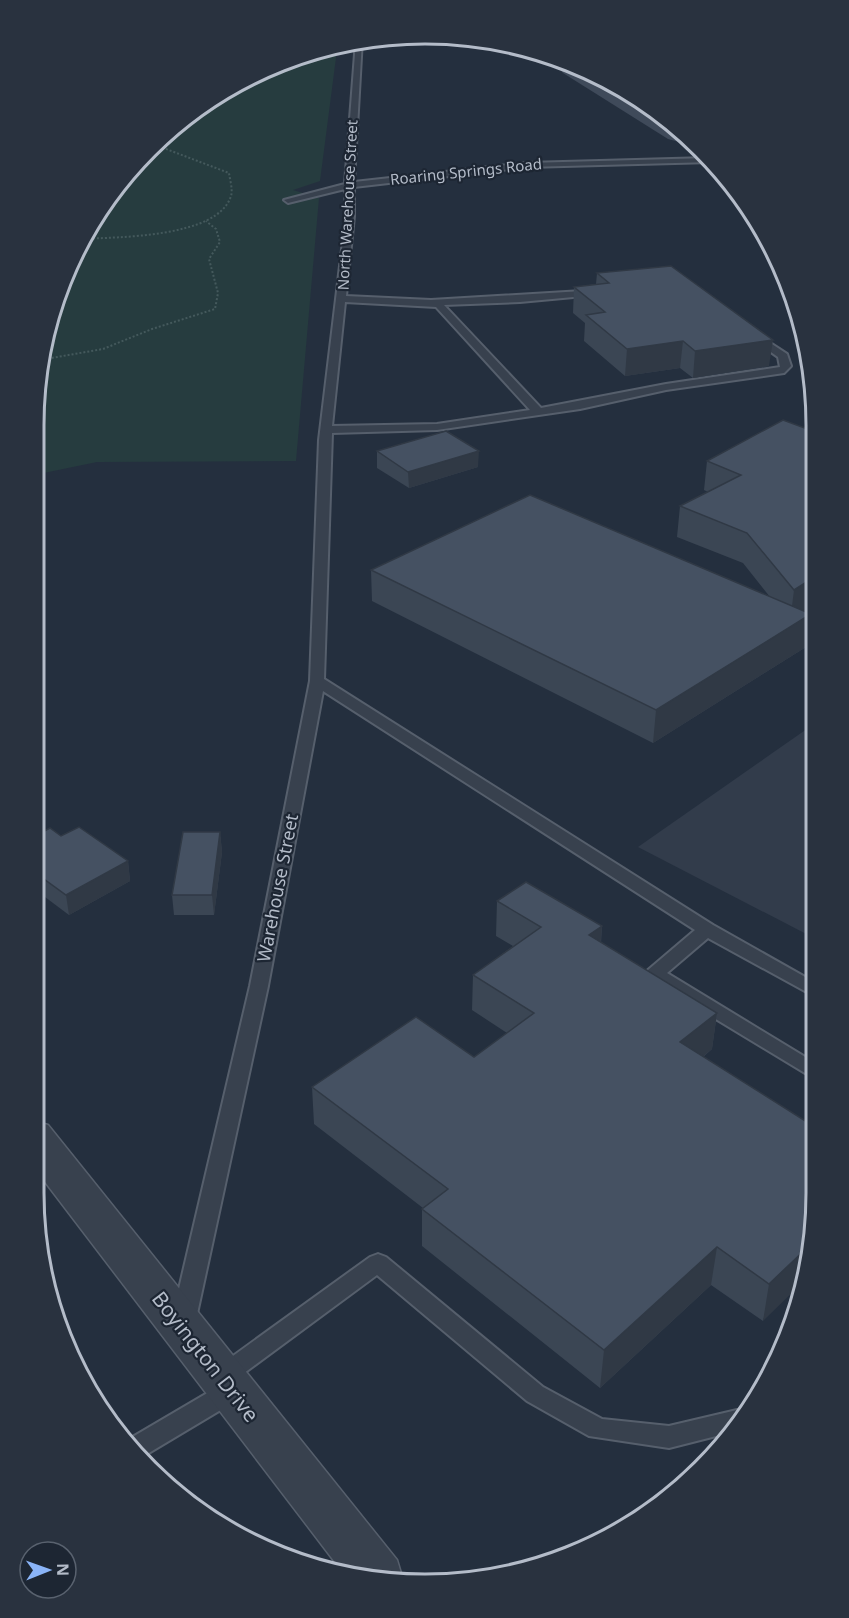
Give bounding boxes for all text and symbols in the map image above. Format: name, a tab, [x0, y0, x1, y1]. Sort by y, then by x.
street label: North Warehouse Street	[333, 119, 361, 291]
street label: Roaring Springs Road	[389, 153, 543, 189]
street label: Warehouse Street	[251, 811, 303, 964]
street label: Boyington Drive	[146, 1285, 266, 1428]
north arrow	[18, 1540, 78, 1600]
text: N	[52, 1563, 74, 1576]

